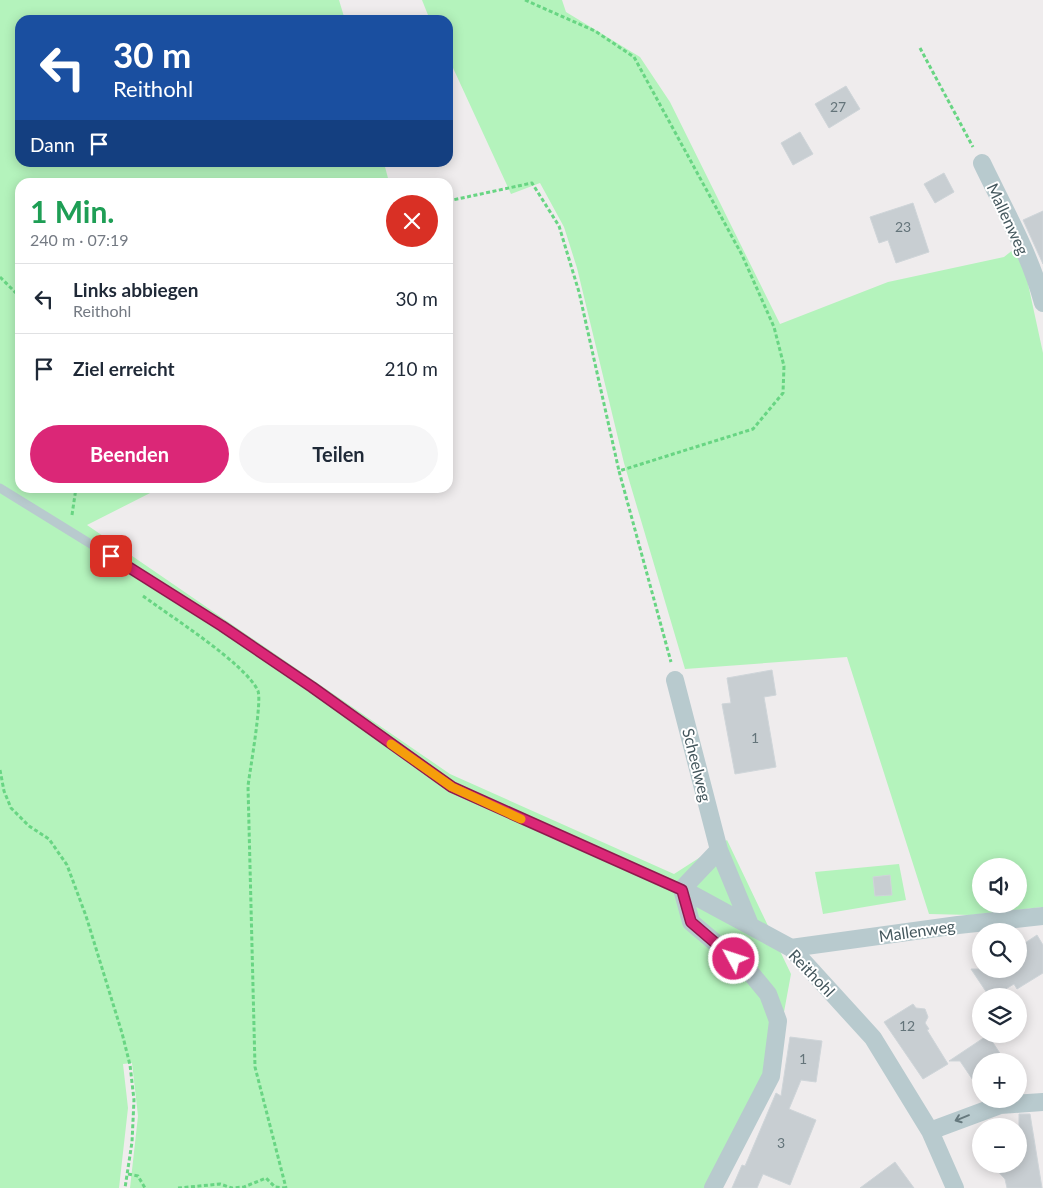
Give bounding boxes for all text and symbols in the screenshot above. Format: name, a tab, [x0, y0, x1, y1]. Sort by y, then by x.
text: 30 m	[113, 33, 191, 75]
icon: left	[30, 35, 95, 100]
text: Reithohl	[113, 75, 193, 102]
house number: 27	[830, 98, 846, 115]
icon: arrive	[85, 130, 113, 158]
text: Dann	[30, 133, 75, 156]
street label: Mallenweg	[984, 180, 1033, 258]
text: 1 Min.	[30, 193, 115, 229]
button: close	[386, 195, 438, 247]
house number: 23	[895, 218, 911, 235]
text: 240 m · 07:19	[30, 230, 129, 249]
text: Links abbiegen	[73, 278, 198, 301]
icon: left	[30, 285, 58, 313]
text: 30 m	[395, 287, 438, 310]
text: Reithohl	[73, 301, 131, 320]
icon: arrive	[30, 355, 58, 383]
text: Ziel erreicht	[73, 357, 175, 380]
text: 210 m	[384, 357, 438, 380]
button: Beenden	[30, 425, 229, 483]
button: Teilen	[239, 425, 438, 483]
pin	[90, 535, 132, 577]
icon: arrive	[97, 542, 125, 570]
street label: Scheelweg	[679, 726, 716, 804]
house number: 1	[751, 729, 759, 746]
map controls	[972, 858, 1027, 1173]
button: sound	[972, 858, 1027, 913]
street label: Mallenweg	[878, 916, 956, 945]
button: search	[972, 923, 1027, 978]
position arrow	[707, 932, 759, 984]
street label: Reithohl	[785, 945, 839, 1000]
button: layers	[972, 988, 1027, 1043]
house number: 12	[899, 1017, 915, 1034]
house number: 1	[799, 1050, 807, 1067]
button: +	[972, 1053, 1027, 1108]
one-way arrow	[955, 1114, 970, 1124]
button: −	[972, 1118, 1027, 1173]
house number: 3	[777, 1134, 785, 1151]

